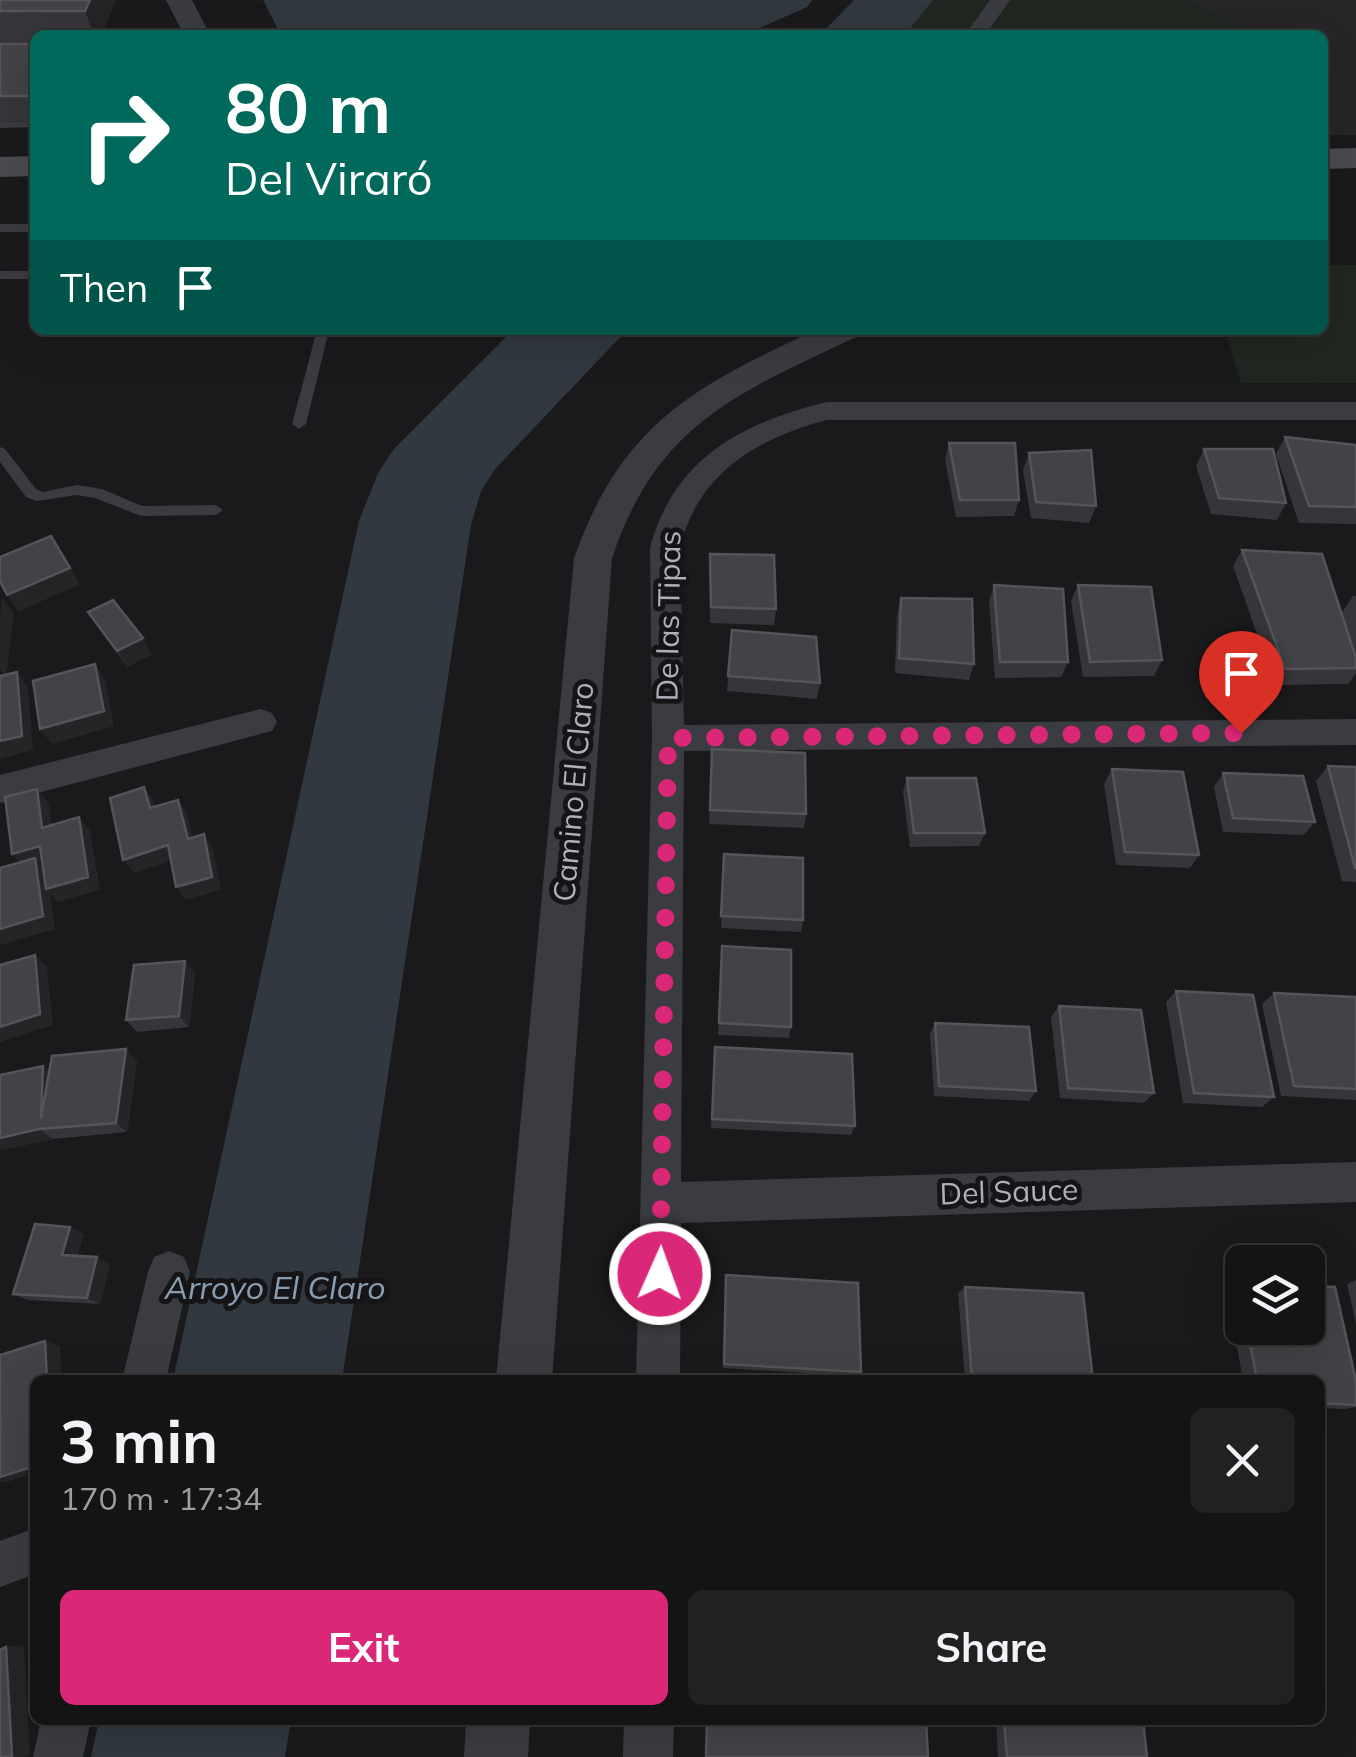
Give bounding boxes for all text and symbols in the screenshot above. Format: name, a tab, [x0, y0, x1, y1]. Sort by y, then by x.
text: 80 m	[225, 63, 391, 151]
icon: right	[60, 70, 190, 200]
text: Del Viraró	[225, 150, 433, 206]
icon: arrive	[168, 260, 223, 315]
text: Then	[60, 264, 148, 312]
street label: De las Tipas	[648, 530, 688, 702]
pin	[1199, 631, 1284, 734]
icon: arrive	[1214, 646, 1269, 701]
street label: Camino El Claro	[544, 681, 602, 903]
street label: Del Sauce	[939, 1170, 1079, 1212]
position arrow	[608, 1222, 712, 1326]
map controls	[1225, 1245, 1325, 1345]
button: layers	[1225, 1245, 1325, 1345]
water label: Arroyo El Claro	[163, 1267, 386, 1307]
text: 3 min	[60, 1403, 218, 1478]
button: close	[1190, 1408, 1295, 1513]
text: 170 m · 17:34	[60, 1478, 262, 1518]
button: Exit	[60, 1590, 668, 1705]
button: Share	[688, 1590, 1295, 1705]

